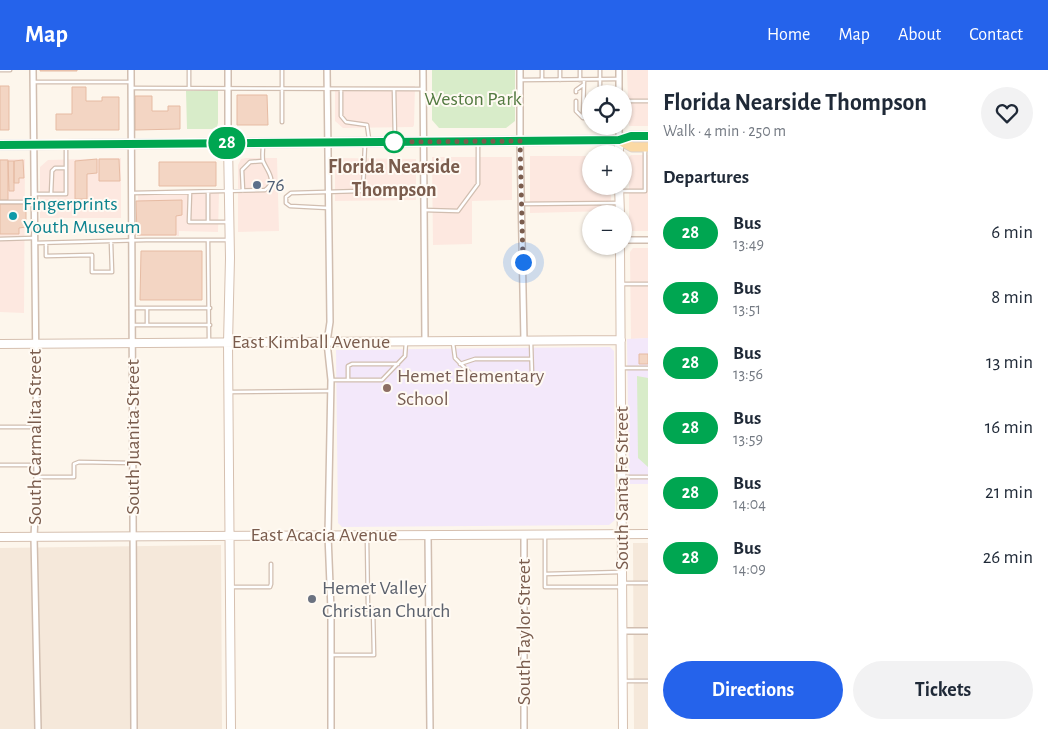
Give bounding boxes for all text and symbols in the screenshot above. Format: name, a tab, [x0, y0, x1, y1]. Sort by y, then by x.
text: Map	[25, 23, 68, 47]
text: Home	[767, 26, 810, 44]
text: Map	[838, 26, 870, 44]
text: About	[898, 26, 941, 44]
text: Contact	[969, 26, 1023, 44]
map controls	[582, 85, 632, 255]
button: locate	[582, 85, 632, 135]
button: heart	[981, 87, 1033, 139]
park label: Weston Park	[424, 89, 522, 109]
text: Florida Nearside Thompson	[663, 91, 927, 115]
text: Walk · 4 min · 250 m	[663, 123, 786, 139]
line badge: 28	[204, 127, 250, 159]
marker: Florida Nearside Thompson	[383, 131, 405, 153]
text: 28	[218, 134, 236, 152]
button: +	[582, 145, 632, 195]
place label: Florida Nearside Thompson	[328, 157, 460, 200]
text: Departures	[663, 168, 749, 187]
place label: 76	[267, 175, 285, 195]
marker: 76	[251, 179, 263, 191]
place label: Fingerprints Youth Museum	[23, 194, 141, 237]
button: −	[582, 205, 632, 255]
marker: Fingerprints Youth Museum	[7, 210, 19, 222]
text: Bus	[733, 214, 761, 233]
text: 6 min	[991, 223, 1033, 242]
text: 28	[682, 224, 699, 242]
text: 13:49	[733, 236, 764, 252]
your location	[511, 250, 536, 275]
text: Bus	[733, 279, 761, 298]
text: 8 min	[991, 288, 1033, 307]
text: 28	[682, 289, 699, 307]
text: 13:51	[733, 301, 761, 317]
street label: East Kimball Avenue	[232, 332, 390, 352]
text: Bus	[733, 344, 761, 363]
street label: South Carmalita Street	[25, 348, 45, 525]
text: 13 min	[986, 353, 1033, 372]
text: 28	[682, 354, 699, 372]
street label: South Juanita Street	[123, 359, 143, 515]
place label: Hemet Elementary School	[397, 366, 545, 409]
text: 13:56	[733, 366, 763, 382]
marker: Hemet Elementary School	[381, 382, 393, 394]
street label: South Santa Fe Street	[612, 405, 632, 570]
text: Bus	[733, 409, 761, 428]
text: 16 min	[985, 418, 1033, 437]
text: 28	[682, 419, 699, 437]
text: 13:59	[733, 431, 763, 447]
text: Bus	[733, 474, 761, 493]
text: 21 min	[985, 483, 1033, 502]
text: 28	[682, 484, 699, 502]
text: 14:04	[733, 496, 766, 512]
street label: East Acacia Avenue	[251, 525, 397, 545]
text: Bus	[733, 539, 761, 558]
text: 26 min	[983, 548, 1033, 567]
text: 28	[682, 549, 699, 567]
street label: South Taylor Street	[514, 558, 534, 705]
text: 14:09	[733, 561, 766, 577]
place label: Hemet Valley Christian Church	[322, 578, 451, 621]
marker: Hemet Valley Christian Church	[306, 593, 318, 605]
button: Directions	[663, 661, 843, 719]
button: Tickets	[853, 661, 1033, 719]

